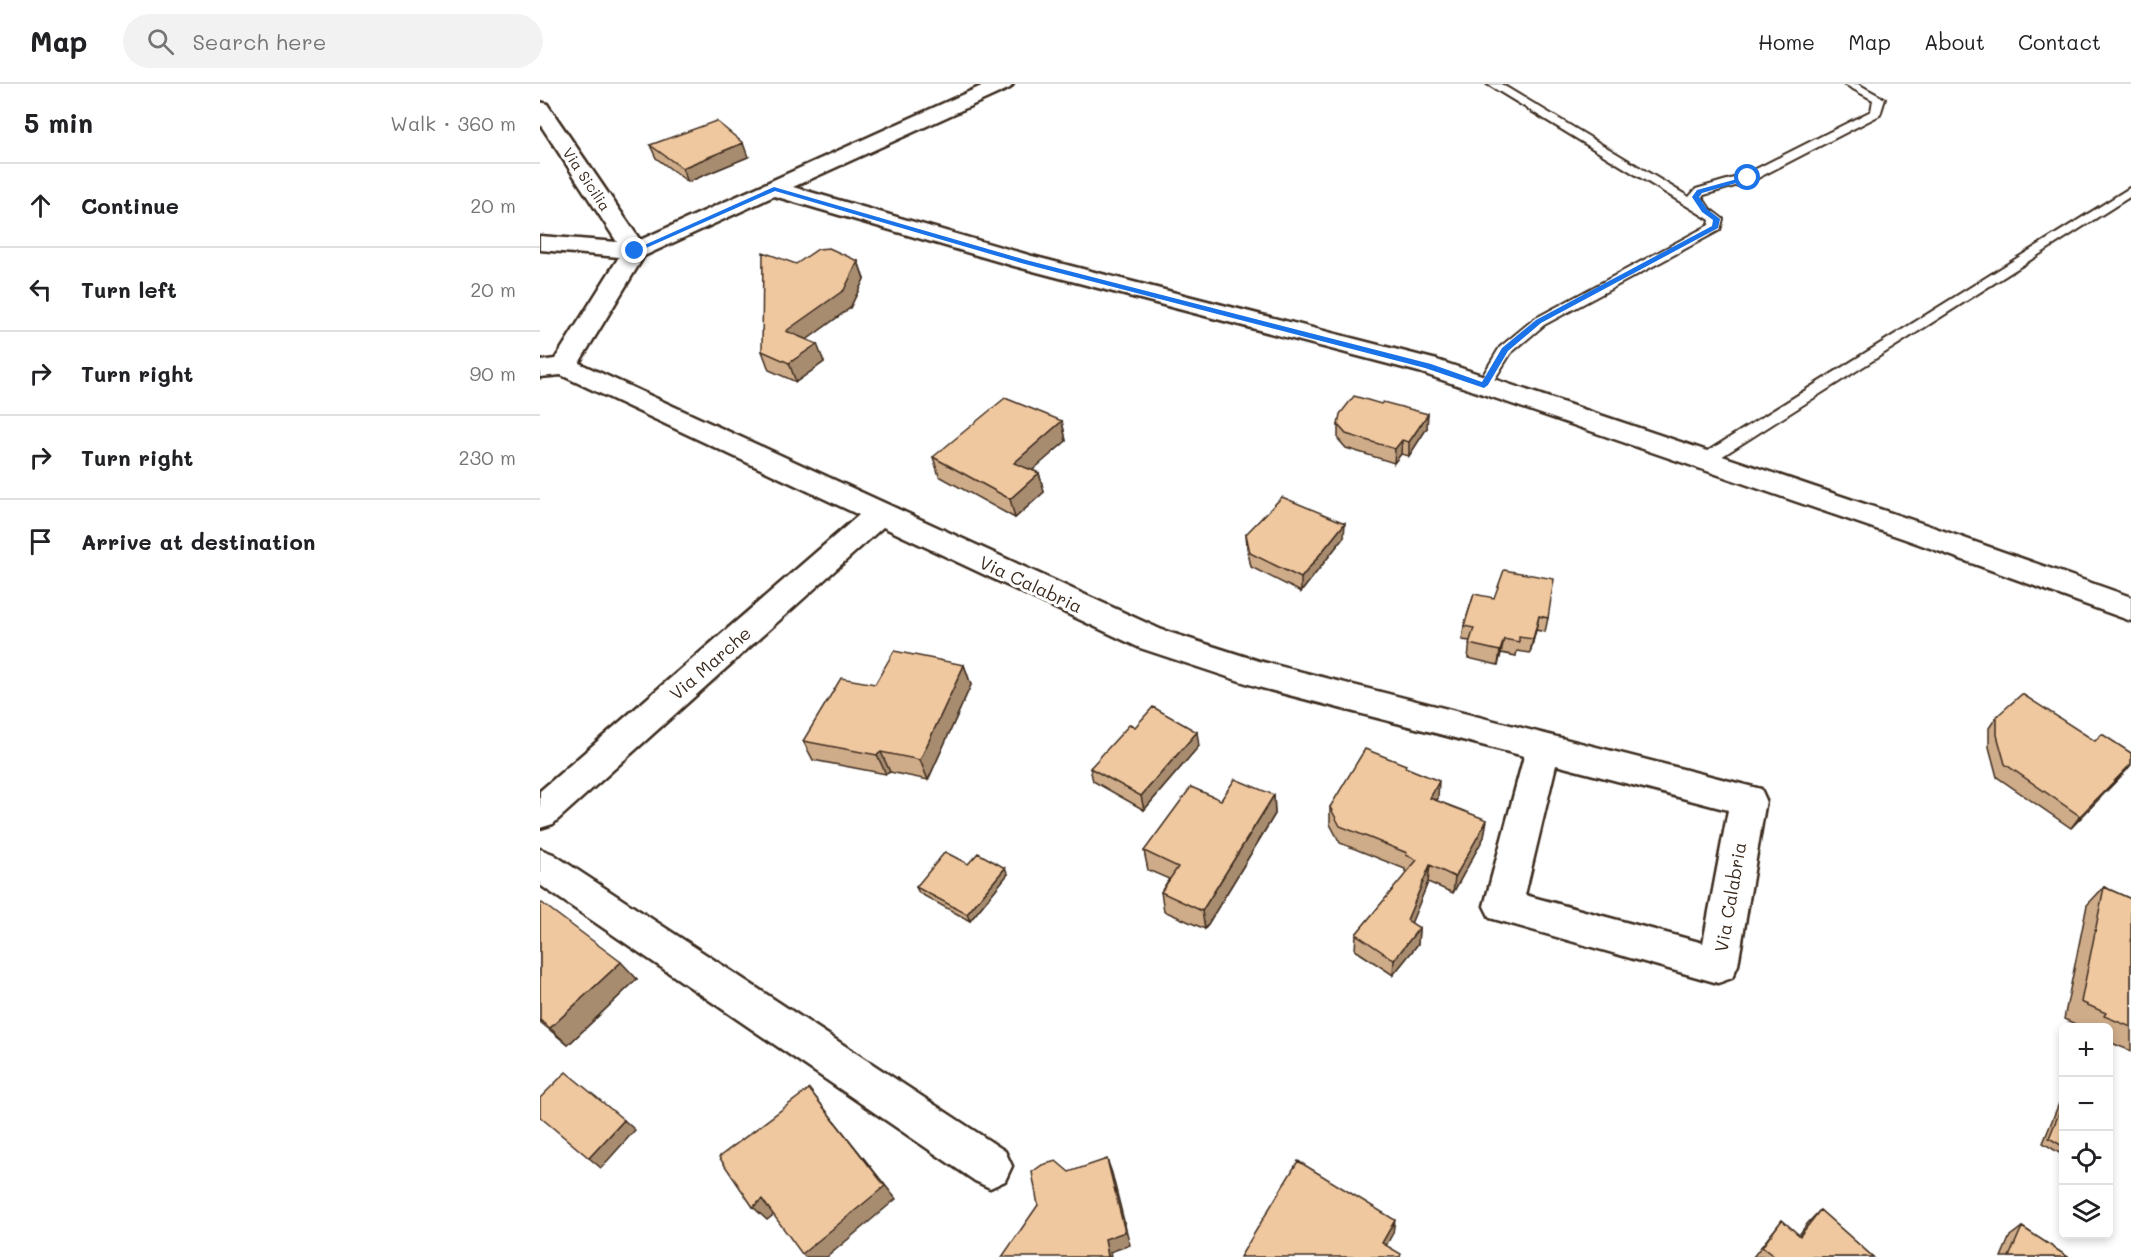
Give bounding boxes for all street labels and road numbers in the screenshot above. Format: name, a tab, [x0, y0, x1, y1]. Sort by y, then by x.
street label: Via Sicilia	[558, 143, 616, 215]
street label: Via Calabria	[976, 550, 1086, 618]
street label: Via Marche	[664, 621, 756, 705]
street label: Via Calabria	[1709, 840, 1751, 954]

